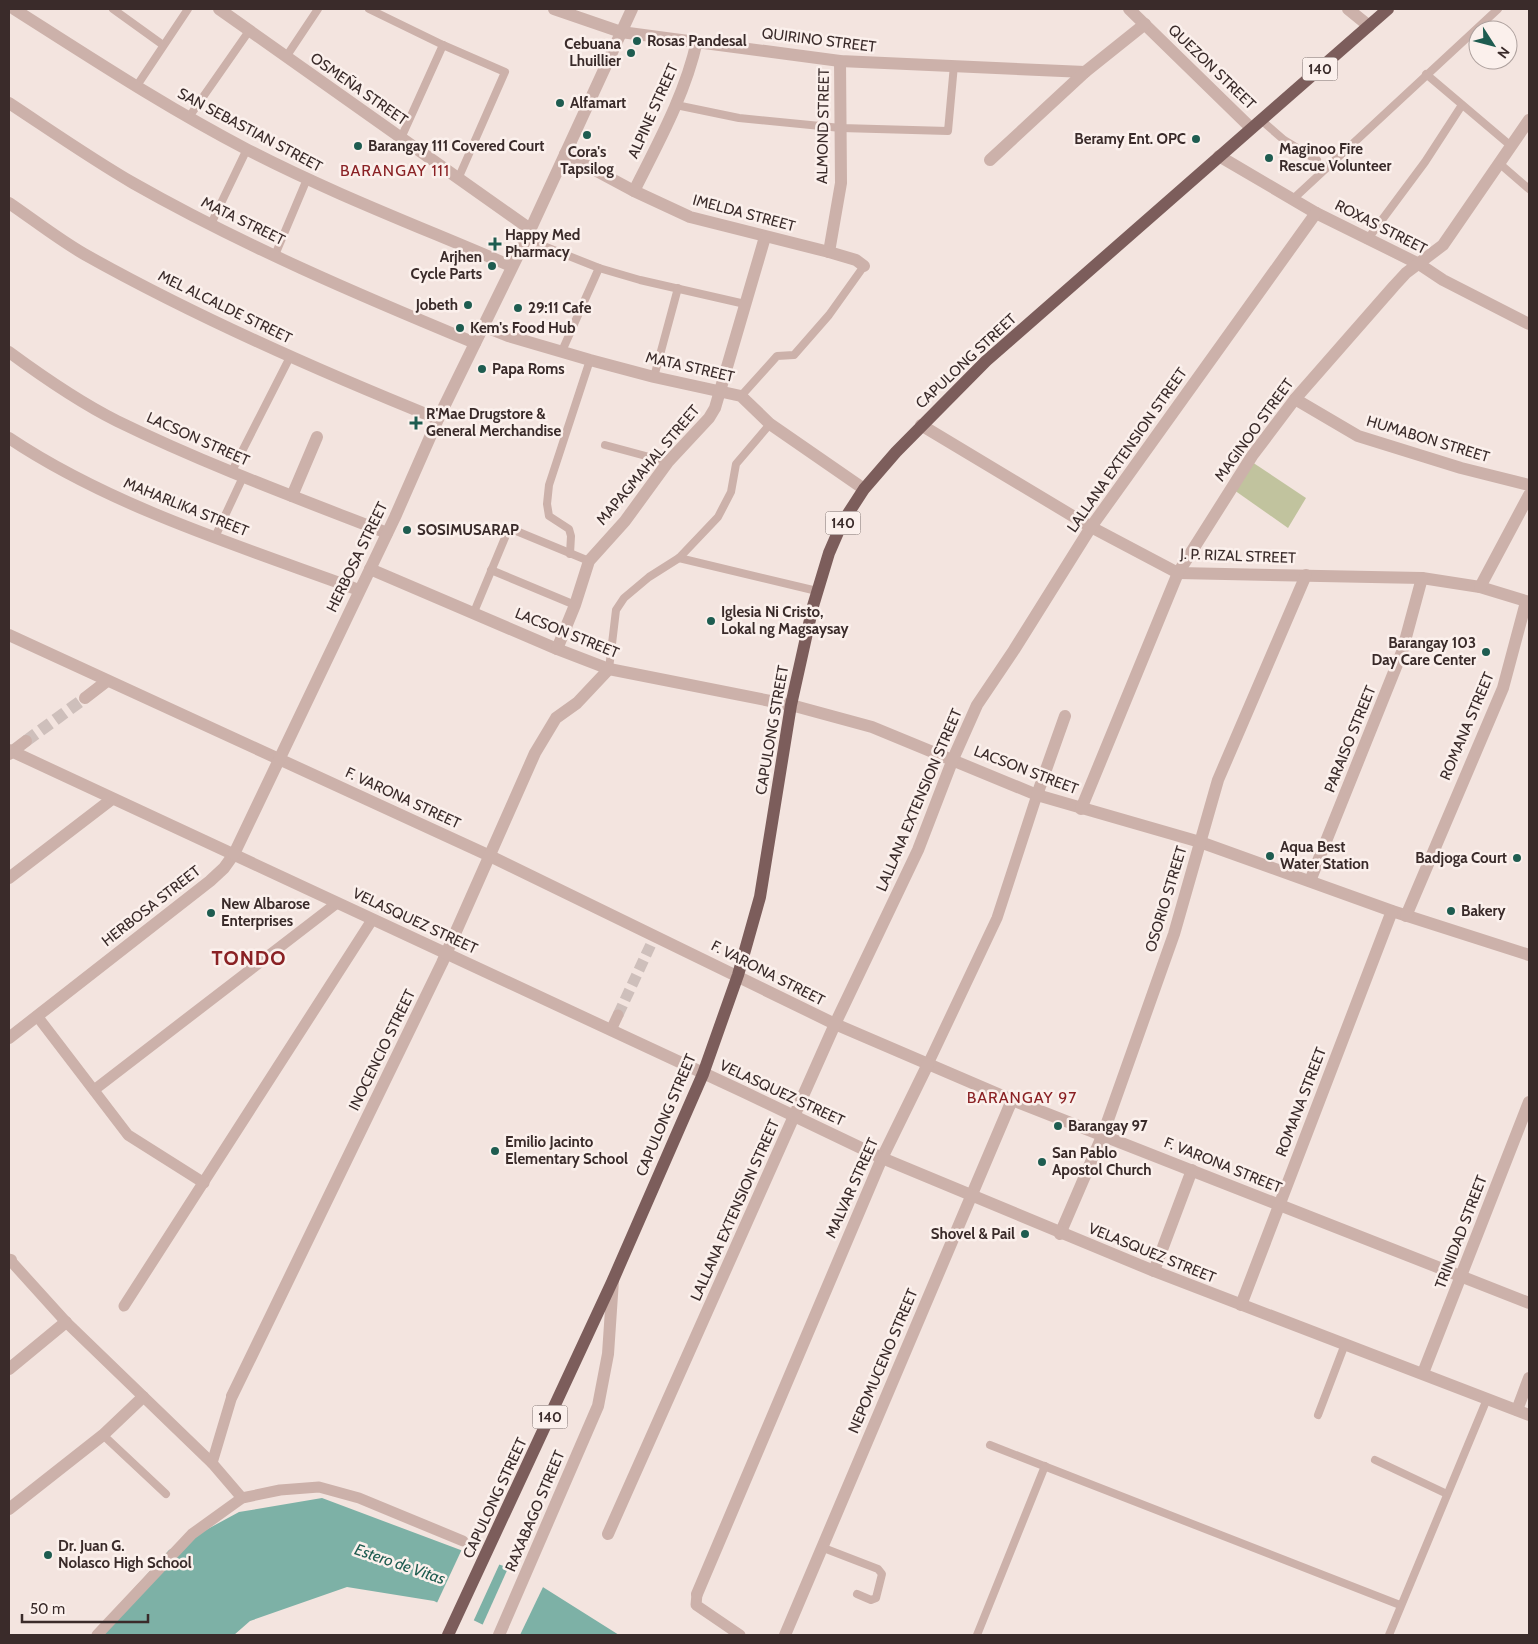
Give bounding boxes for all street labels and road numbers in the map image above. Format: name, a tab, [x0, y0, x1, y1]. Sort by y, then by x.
street label: QUEZON STREET	[1165, 21, 1259, 113]
street label: QUIRINO STREET	[761, 24, 877, 56]
street label: OSMEÑA STREET	[307, 49, 411, 129]
road number: 140	[1302, 58, 1338, 80]
street label: ALPINE STREET	[624, 61, 682, 161]
street label: ALMOND STREET	[813, 68, 833, 184]
street label: SAN SEBASTIAN STREET	[175, 84, 325, 176]
street label: IMELDA STREET	[691, 191, 797, 235]
street label: MATA STREET	[198, 193, 288, 249]
street label: ROXAS STREET	[1332, 196, 1430, 258]
street label: MEL ALCALDE STREET	[155, 267, 295, 347]
street label: CAPULONG STREET	[912, 310, 1020, 412]
street label: MATA STREET	[644, 348, 736, 386]
street label: LALLANA EXTENSION STREET	[1063, 364, 1191, 536]
street label: MAGINOO STREET	[1211, 375, 1297, 485]
street label: MAPAGMAHAL STREET	[593, 401, 703, 529]
street label: LACSON STREET	[144, 408, 252, 470]
street label: HUMABON STREET	[1364, 412, 1492, 466]
street label: MAHARLIKA STREET	[121, 474, 251, 540]
street label: HERBOSA STREET	[323, 499, 391, 615]
road number: 140	[826, 512, 860, 534]
street label: J. P. RIZAL STREET	[1179, 545, 1296, 567]
street label: LACSON STREET	[512, 604, 622, 662]
street label: CAPULONG STREET	[752, 664, 792, 796]
street label: ROMANA STREET	[1436, 669, 1498, 783]
street label: PARAISO STREET	[1320, 683, 1380, 795]
street label: LALLANA EXTENSION STREET	[872, 706, 966, 894]
street label: LACSON STREET	[971, 742, 1081, 798]
street label: F. VARONA STREET	[342, 763, 464, 833]
street label: OSORIO STREET	[1141, 844, 1191, 954]
street label: HERBOSA STREET	[98, 862, 204, 950]
street label: VELASQUEZ STREET	[350, 884, 480, 958]
street label: F. VARONA STREET	[708, 937, 828, 1009]
street label: INOCENCIO STREET	[345, 987, 419, 1113]
street label: ROMANA STREET	[1272, 1045, 1330, 1159]
street label: CAPULONG STREET	[632, 1051, 700, 1179]
street label: VELASQUEZ STREET	[717, 1056, 847, 1130]
street label: LALLANA EXTENSION STREET	[687, 1116, 783, 1304]
street label: F. VARONA STREET	[1162, 1133, 1284, 1197]
street label: MALVAR STREET	[822, 1135, 882, 1241]
street label: TRINIDAD STREET	[1431, 1173, 1491, 1291]
street label: VELASQUEZ STREET	[1086, 1219, 1218, 1287]
street label: NEPOMUCENO STREET	[844, 1286, 922, 1436]
road number: 140	[532, 1405, 568, 1428]
street label: CAPULONG STREET	[459, 1435, 531, 1561]
street label: RAXABAGO STREET	[501, 1448, 569, 1574]

